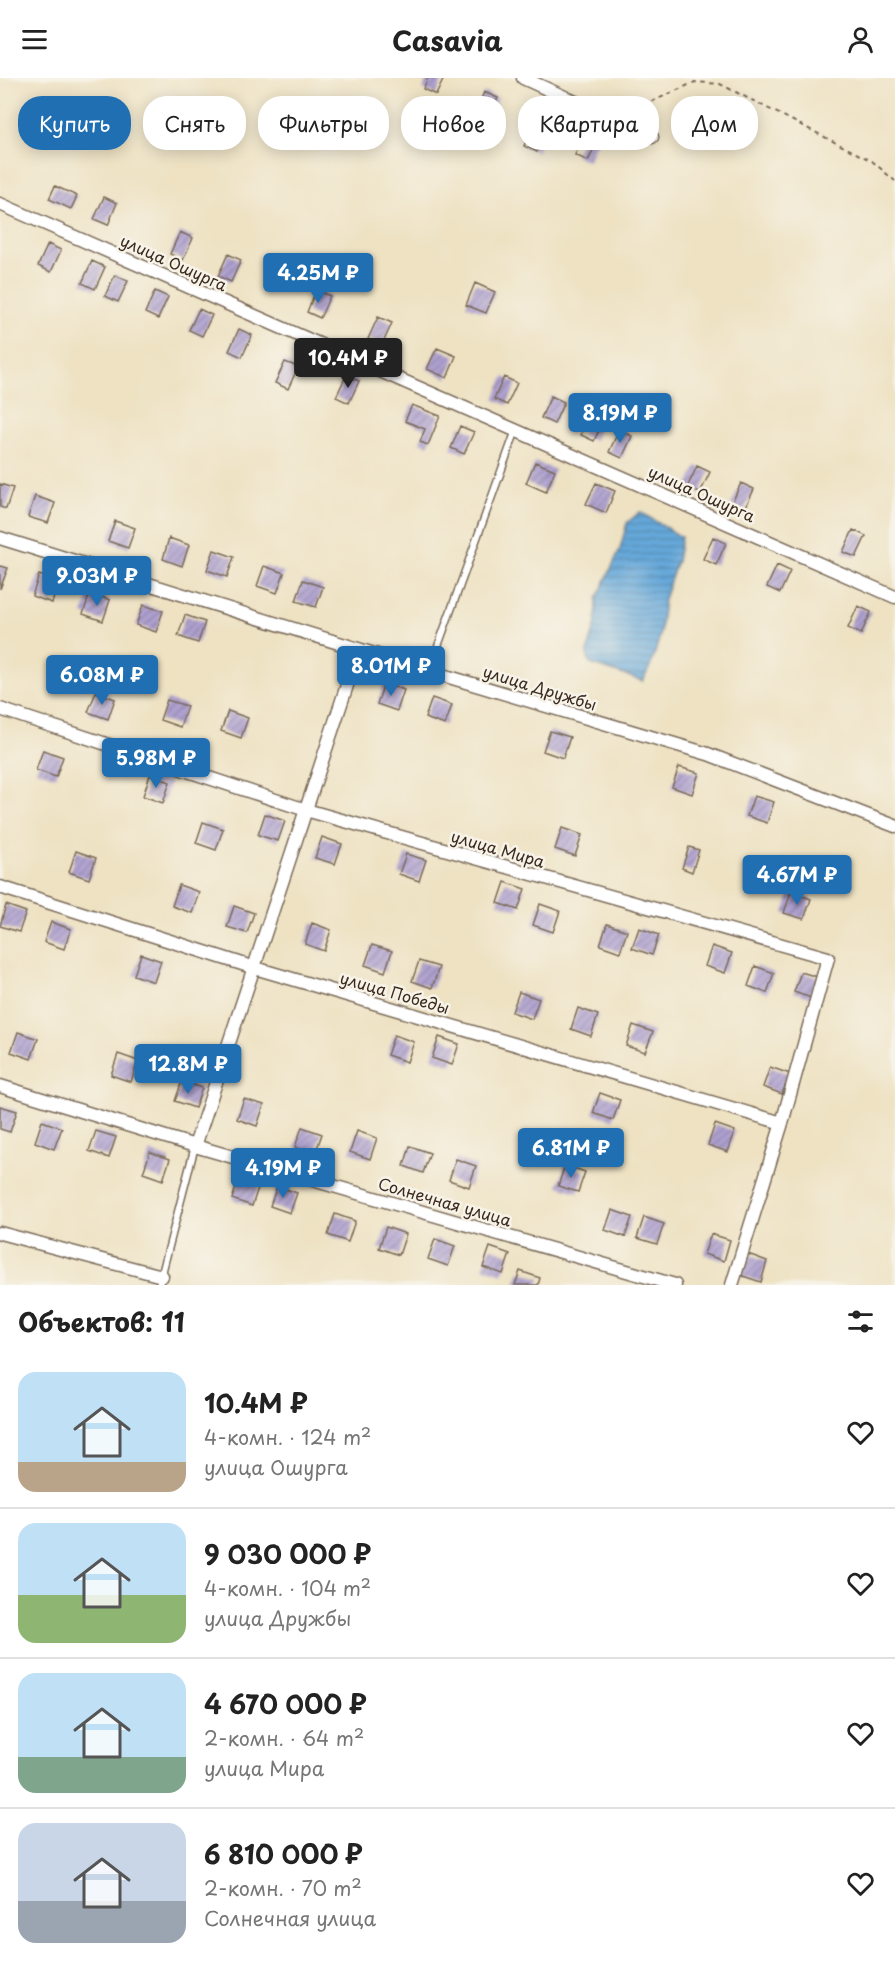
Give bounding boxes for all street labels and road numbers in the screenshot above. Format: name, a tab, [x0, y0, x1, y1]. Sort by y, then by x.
street label: улица Ошурга	[117, 228, 231, 296]
street label: улица Ошурга	[645, 459, 759, 527]
street label: улица Дружбы	[480, 658, 600, 716]
street label: улица Мира	[448, 823, 548, 873]
street label: улица Победы	[337, 965, 453, 1019]
street label: Солнечная улица	[376, 1170, 514, 1232]

